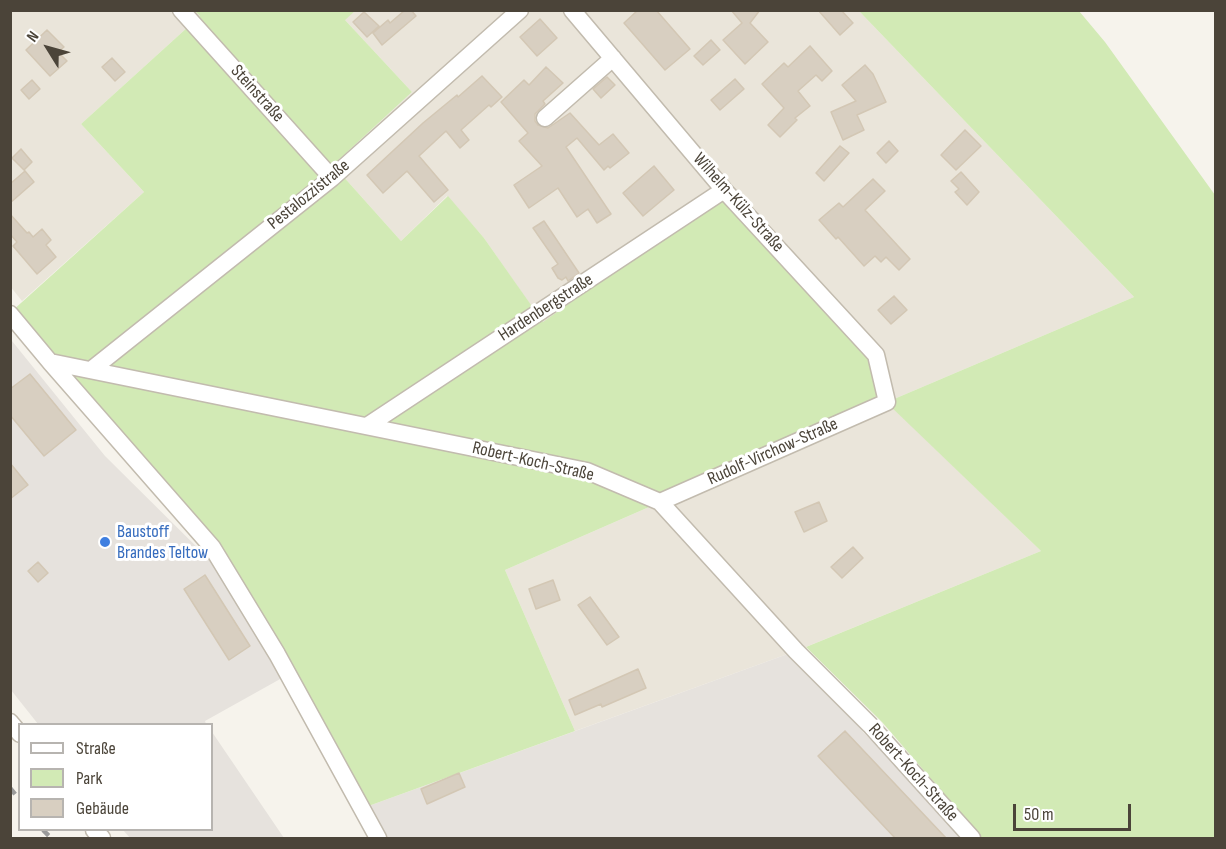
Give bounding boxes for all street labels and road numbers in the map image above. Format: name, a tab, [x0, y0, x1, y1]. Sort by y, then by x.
street label: Steinstraße	[226, 61, 288, 127]
street label: Wilhelm-Külz-Straße	[688, 149, 788, 257]
street label: Pestalozzistraße	[264, 155, 354, 235]
street label: Hardenbergstraße	[495, 269, 597, 347]
street label: Rudolf-Virchow-Straße	[705, 414, 841, 490]
street label: Robert-Koch-Straße	[470, 438, 596, 486]
street label: Robert-Koch-Straße	[863, 720, 963, 826]

